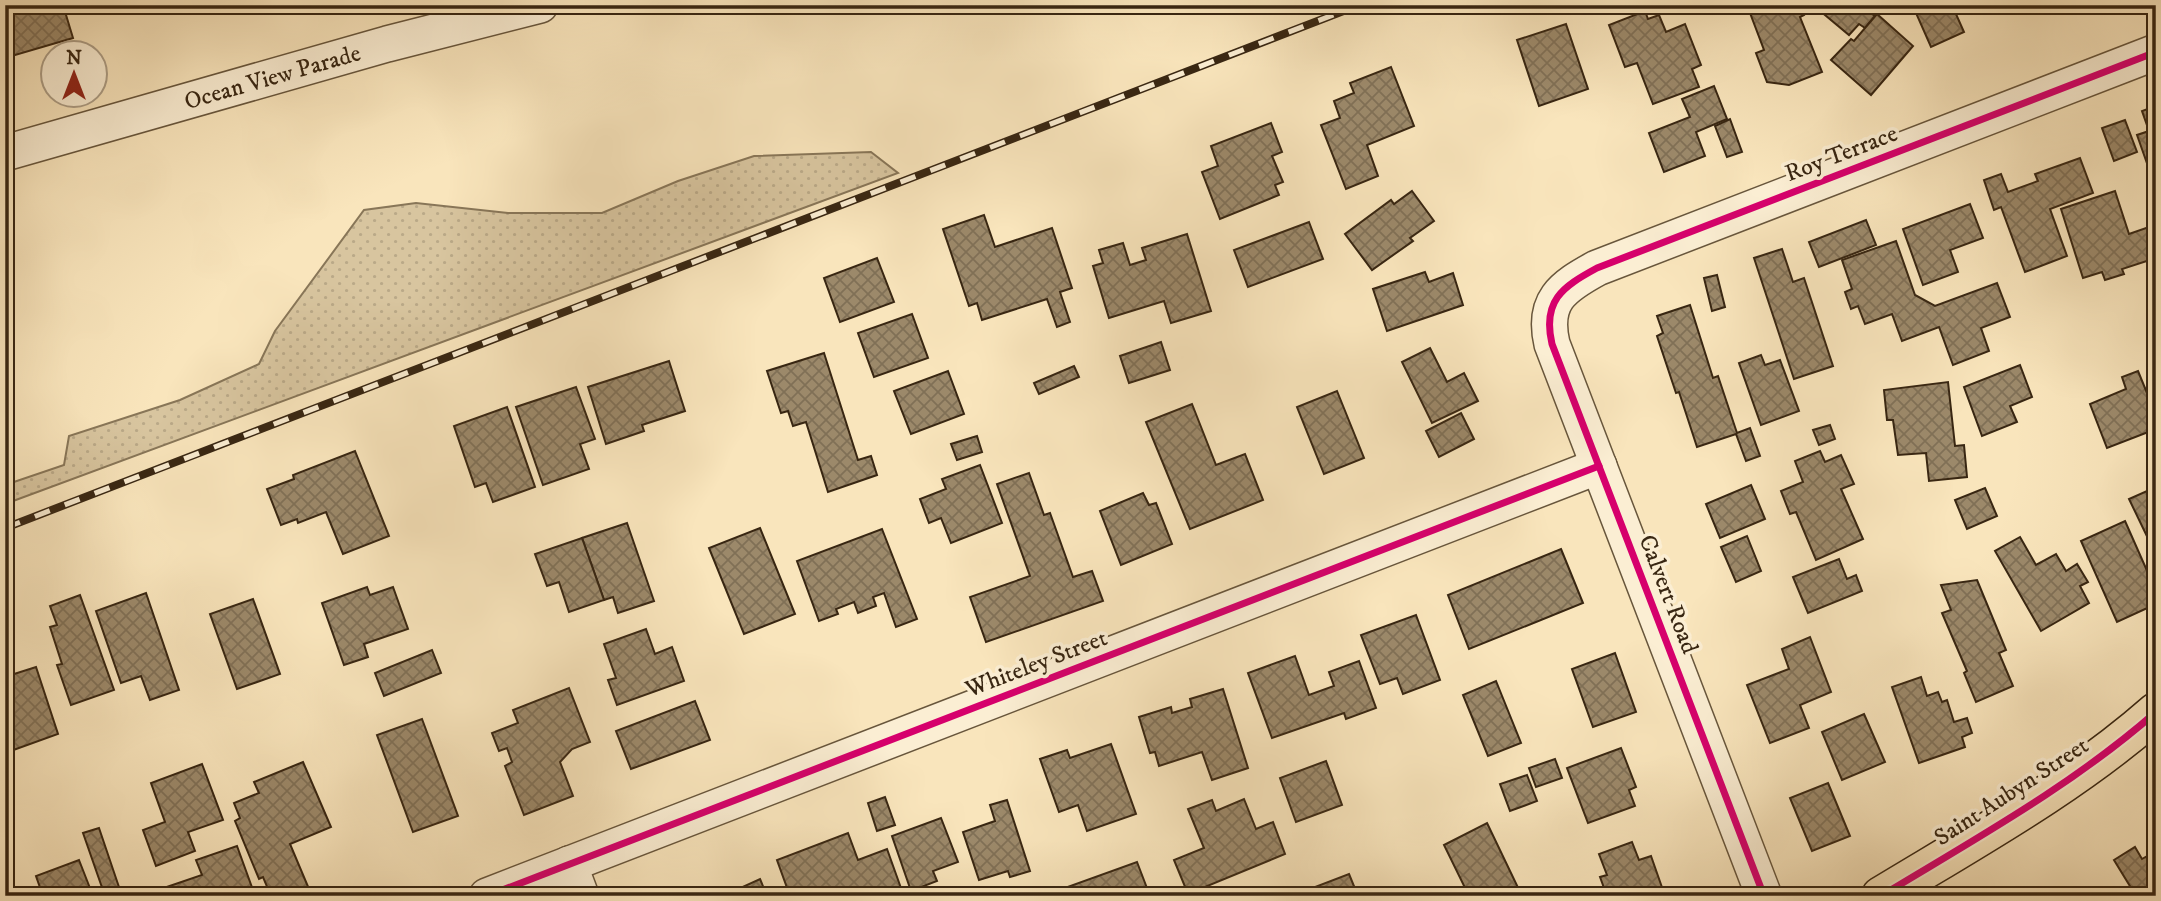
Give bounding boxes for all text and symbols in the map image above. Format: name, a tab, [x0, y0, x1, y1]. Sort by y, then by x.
north arrow	[38, 38, 108, 108]
street label: Ocean View Parade	[181, 38, 364, 117]
text: N	[66, 47, 82, 70]
street label: Roy Terrace	[1781, 119, 1902, 189]
street label: Calvert Road	[1632, 531, 1704, 658]
street label: Whiteley Street	[960, 623, 1112, 705]
street label: Saint Aubyn Street	[1929, 731, 2095, 853]

